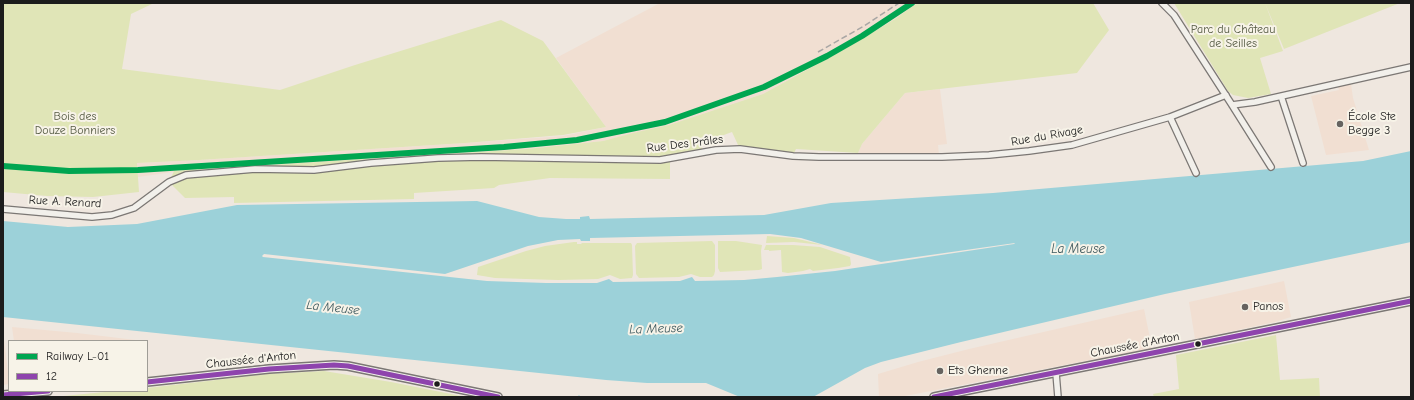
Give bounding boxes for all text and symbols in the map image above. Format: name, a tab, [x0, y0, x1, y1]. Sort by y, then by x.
park label: Parc du Château de Seilles	[1191, 23, 1275, 51]
park label: Bois des Douze Bonniers	[35, 110, 115, 138]
place label: École Ste Begge 3	[1348, 110, 1396, 138]
marker: École Ste Begge 3	[1335, 119, 1345, 129]
street label: Rue du Rivage	[1010, 123, 1084, 149]
street label: Rue Des Prâles	[646, 132, 724, 156]
street label: Rue A. Renard	[28, 193, 102, 211]
water label: La Meuse	[1051, 241, 1105, 257]
water label: La Meuse	[306, 297, 360, 319]
place label: Panos	[1253, 300, 1283, 314]
marker: Panos	[1240, 302, 1250, 312]
water label: La Meuse	[629, 320, 683, 338]
street label: Chaussée d'Anton	[1089, 329, 1181, 361]
unlabelled marker	[1193, 339, 1203, 349]
legend	[8, 340, 148, 392]
street label: Chaussée d'Anton	[205, 348, 297, 372]
text: Railway L-01	[46, 349, 109, 363]
place label: Ets Ghenne	[948, 364, 1008, 378]
marker: Ets Ghenne	[935, 366, 945, 376]
text: 12	[46, 369, 57, 383]
unlabelled marker	[432, 379, 442, 389]

